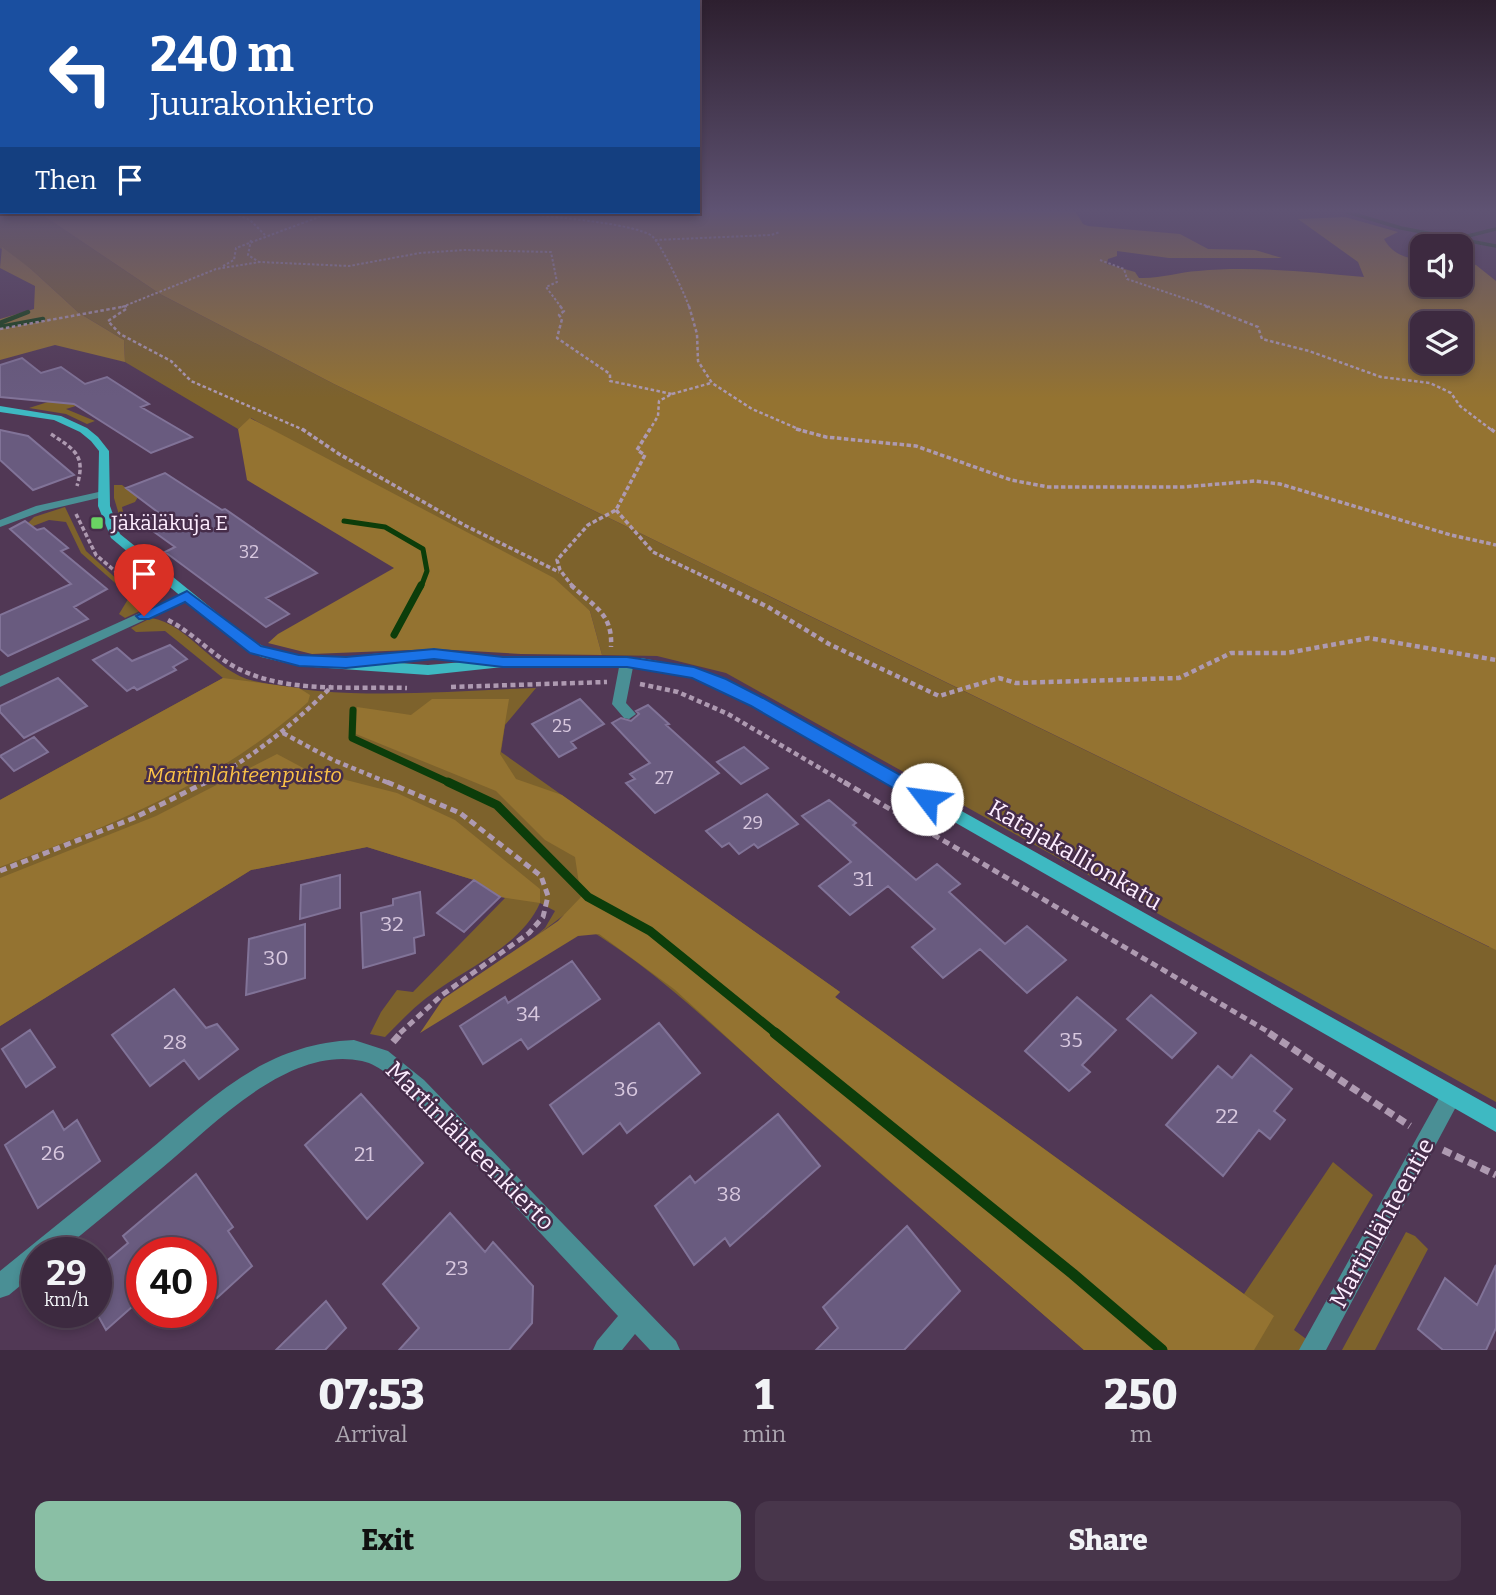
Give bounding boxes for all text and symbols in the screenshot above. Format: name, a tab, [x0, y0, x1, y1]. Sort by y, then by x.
text: 240 m	[150, 25, 294, 84]
icon: left	[35, 28, 126, 119]
text: Juurakonkierto	[150, 85, 375, 123]
icon: arrive	[111, 161, 149, 199]
text: Then	[35, 165, 97, 196]
map controls	[1410, 234, 1473, 374]
button: sound	[1410, 234, 1473, 297]
button: layers	[1410, 311, 1473, 374]
place label: Jäkäläkuja E	[110, 510, 228, 536]
marker: Jäkäläkuja E	[89, 515, 105, 531]
house number: 32	[239, 541, 259, 563]
pin	[114, 544, 174, 616]
icon: arrive	[125, 555, 163, 593]
house number: 25	[552, 715, 572, 737]
park label: Martinlähteenpuisto	[146, 762, 342, 788]
position arrow	[890, 762, 964, 836]
house number: 27	[655, 767, 673, 789]
street label: Katajakallionkatu	[983, 794, 1167, 916]
house number: 29	[743, 812, 763, 834]
house number: 31	[853, 866, 874, 892]
house number: 32	[380, 911, 404, 937]
house number: 30	[263, 945, 289, 971]
house number: 34	[516, 1001, 540, 1027]
house number: 35	[1059, 1027, 1083, 1053]
house number: 28	[163, 1029, 187, 1055]
street label: Martinlähteenkierto	[380, 1056, 560, 1236]
house number: 36	[614, 1076, 638, 1102]
house number: 22	[1216, 1103, 1238, 1129]
street label: Martinlähteentie	[1324, 1133, 1440, 1313]
house number: 26	[41, 1140, 65, 1166]
house number: 21	[354, 1141, 374, 1167]
house number: 38	[717, 1181, 741, 1207]
speed limit sign: 40	[126, 1237, 217, 1328]
text: 29	[46, 1252, 87, 1294]
house number: 23	[445, 1255, 469, 1281]
text: km/h	[44, 1289, 89, 1311]
text: 07:53	[318, 1370, 425, 1420]
text: 1	[755, 1370, 774, 1420]
text: 250	[1104, 1370, 1178, 1420]
text: Arrival	[335, 1420, 408, 1448]
text: min	[743, 1420, 786, 1448]
text: m	[1130, 1420, 1152, 1448]
button: Exit	[35, 1501, 741, 1581]
button: Share	[755, 1501, 1461, 1581]

